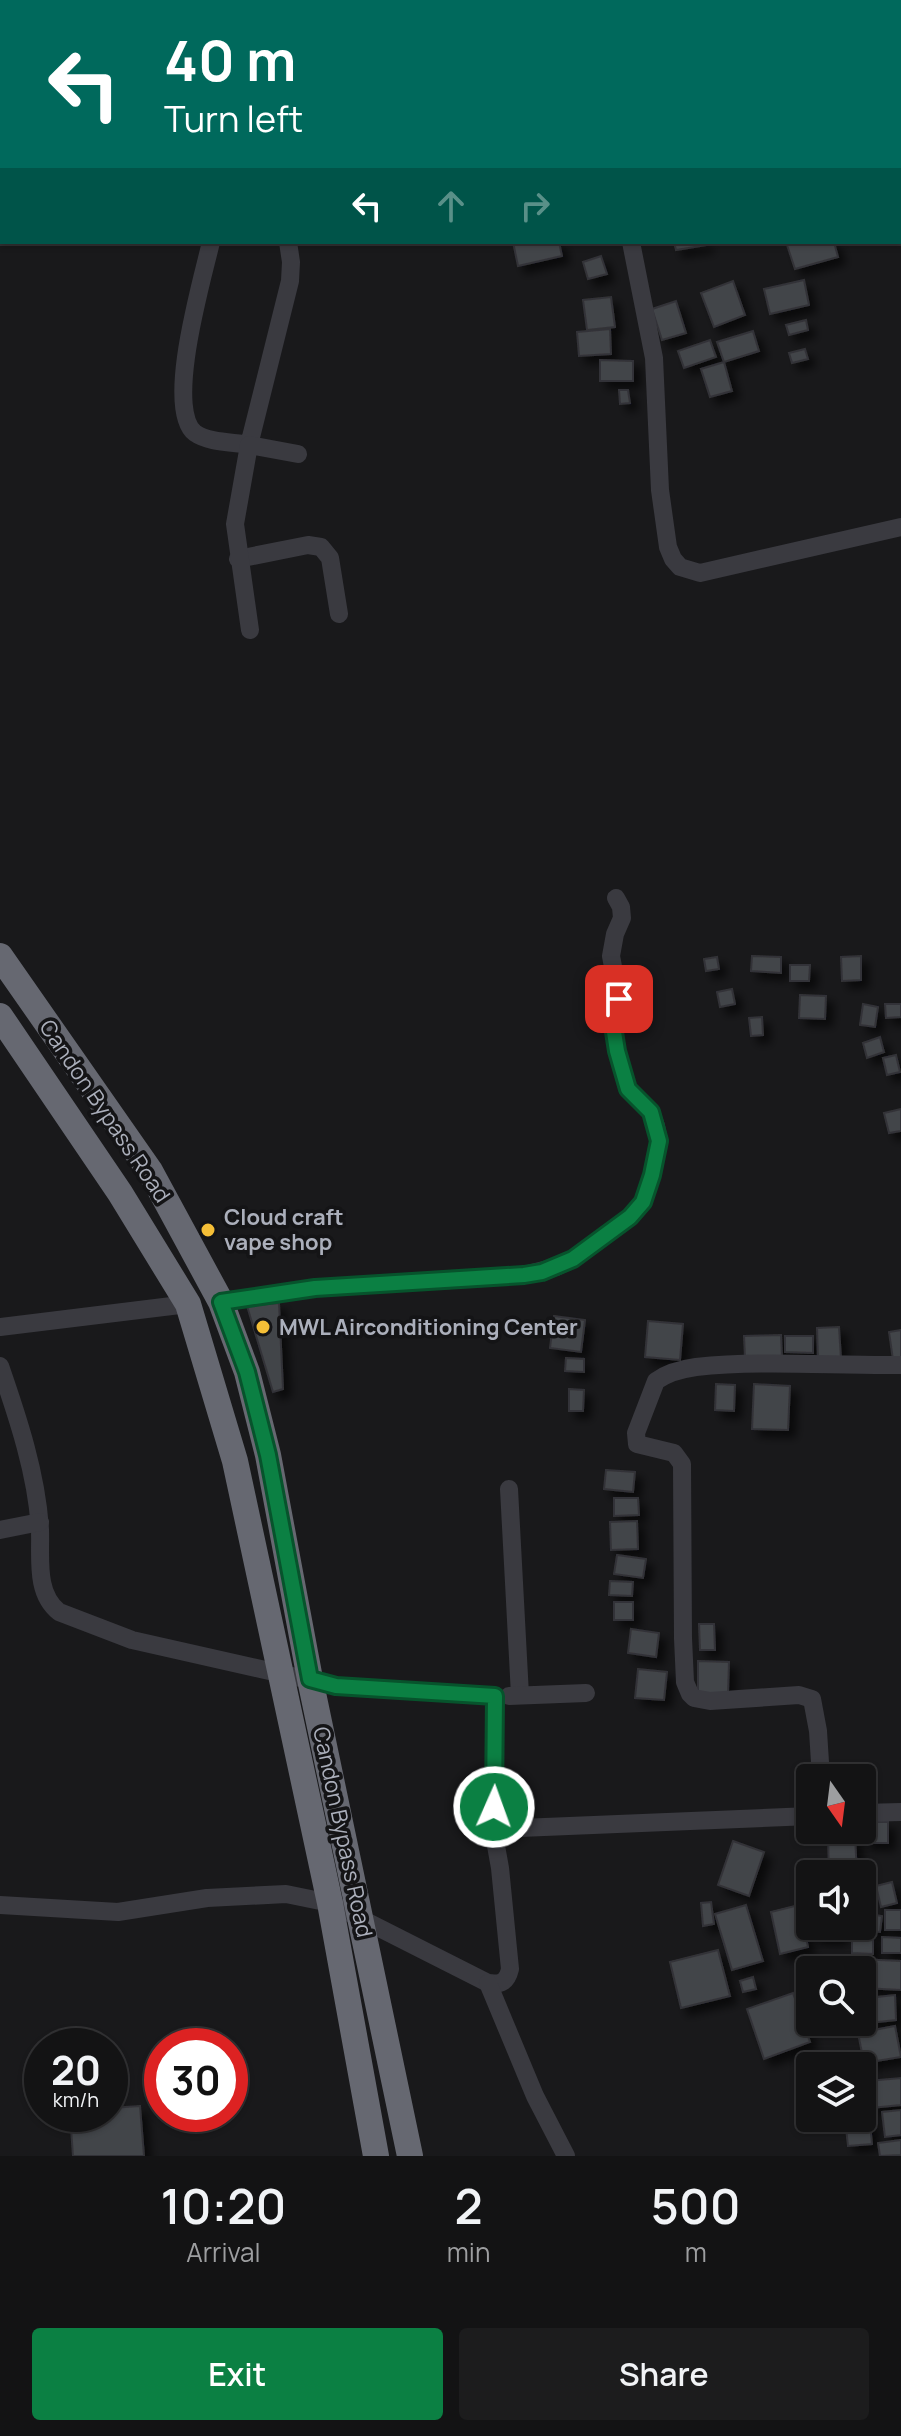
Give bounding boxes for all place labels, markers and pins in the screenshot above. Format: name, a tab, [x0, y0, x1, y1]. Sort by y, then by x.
pin	[585, 965, 653, 1033]
place label: Cloud craft vape shop	[224, 1202, 343, 1257]
marker: Cloud craft vape shop	[199, 1221, 217, 1239]
place label: MWL Airconditioning Center	[279, 1312, 578, 1342]
marker: MWL Airconditioning Center	[254, 1318, 272, 1336]

